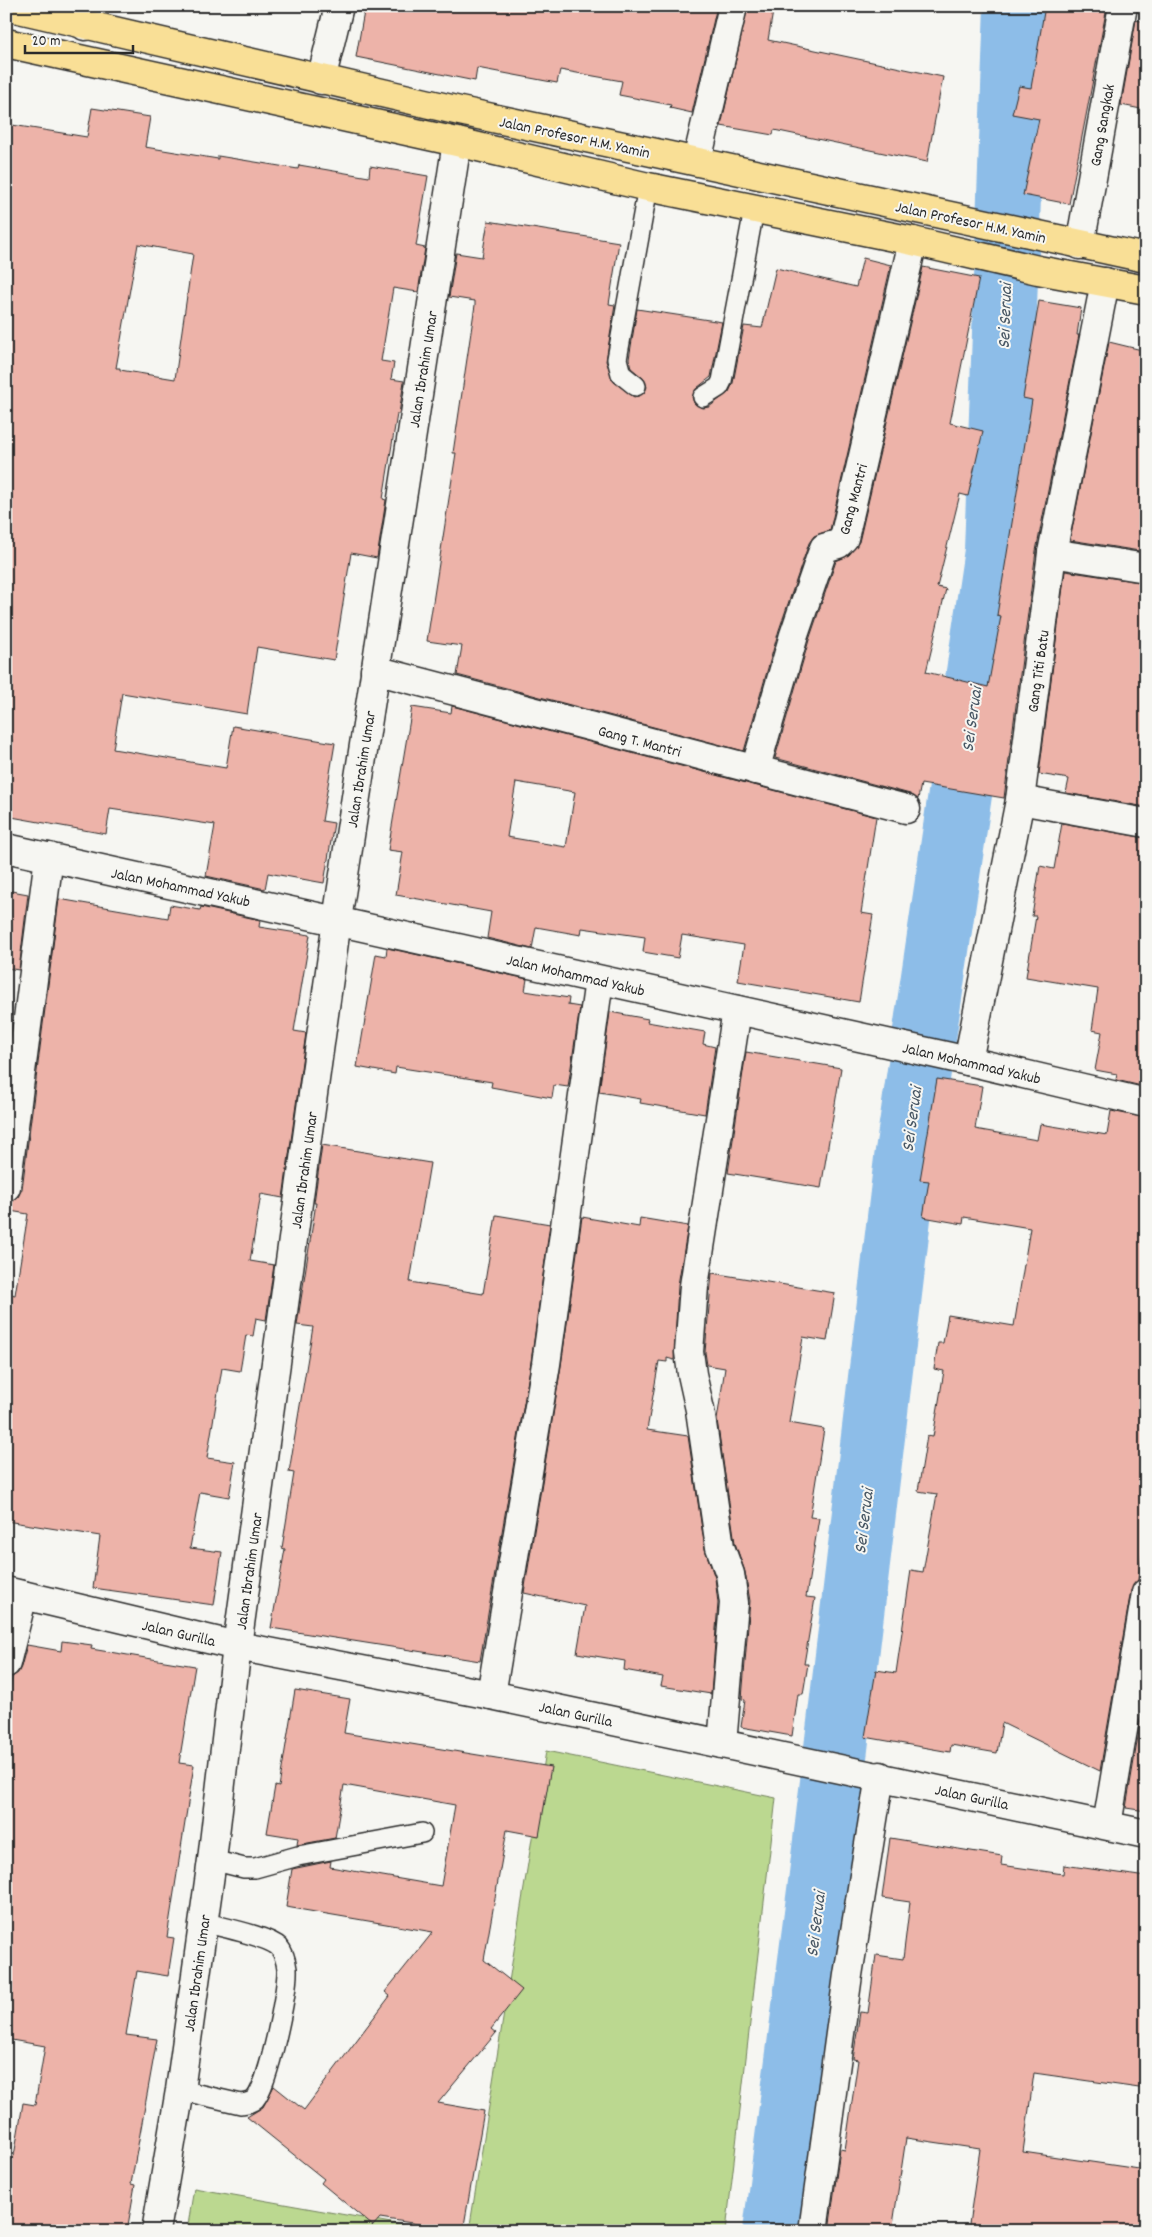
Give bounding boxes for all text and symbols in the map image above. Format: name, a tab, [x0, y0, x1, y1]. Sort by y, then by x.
scale bar	[25, 22, 132, 54]
text: 20 m	[32, 31, 60, 53]
street label: Gang Sangkak	[1085, 82, 1122, 168]
street label: Jalan Profesor H.M. Yamin	[497, 111, 652, 166]
street label: Jalan Profesor H.M. Yamin	[893, 196, 1048, 251]
water label: Sei Seruai	[993, 280, 1020, 349]
street label: Jalan Ibrahim Umar	[404, 309, 445, 430]
street label: Gang Mantri	[834, 462, 875, 538]
street label: Gang Titi Batu	[1022, 628, 1057, 714]
water label: Sei Seruai	[957, 683, 991, 753]
street label: Jalan Ibrahim Umar	[342, 709, 383, 830]
street label: Gang T. Mantri	[595, 720, 684, 765]
street label: Jalan Mohammad Yakub	[109, 862, 252, 914]
street label: Jalan Mohammad Yakub	[504, 949, 647, 1004]
street label: Jalan Mohammad Yakub	[900, 1037, 1043, 1092]
water label: Sei Seruai	[897, 1083, 931, 1153]
street label: Jalan Ibrahim Umar	[286, 1110, 325, 1230]
water label: Sei Seruai	[849, 1485, 882, 1555]
street label: Jalan Ibrahim Umar	[231, 1511, 270, 1631]
street label: Jalan Gurilla	[139, 1615, 218, 1654]
street label: Jalan Gurilla	[537, 1696, 615, 1735]
street label: Jalan Gurilla	[933, 1779, 1011, 1818]
water label: Sei Seruai	[801, 1888, 834, 1958]
street label: Jalan Ibrahim Umar	[179, 1913, 218, 2033]

